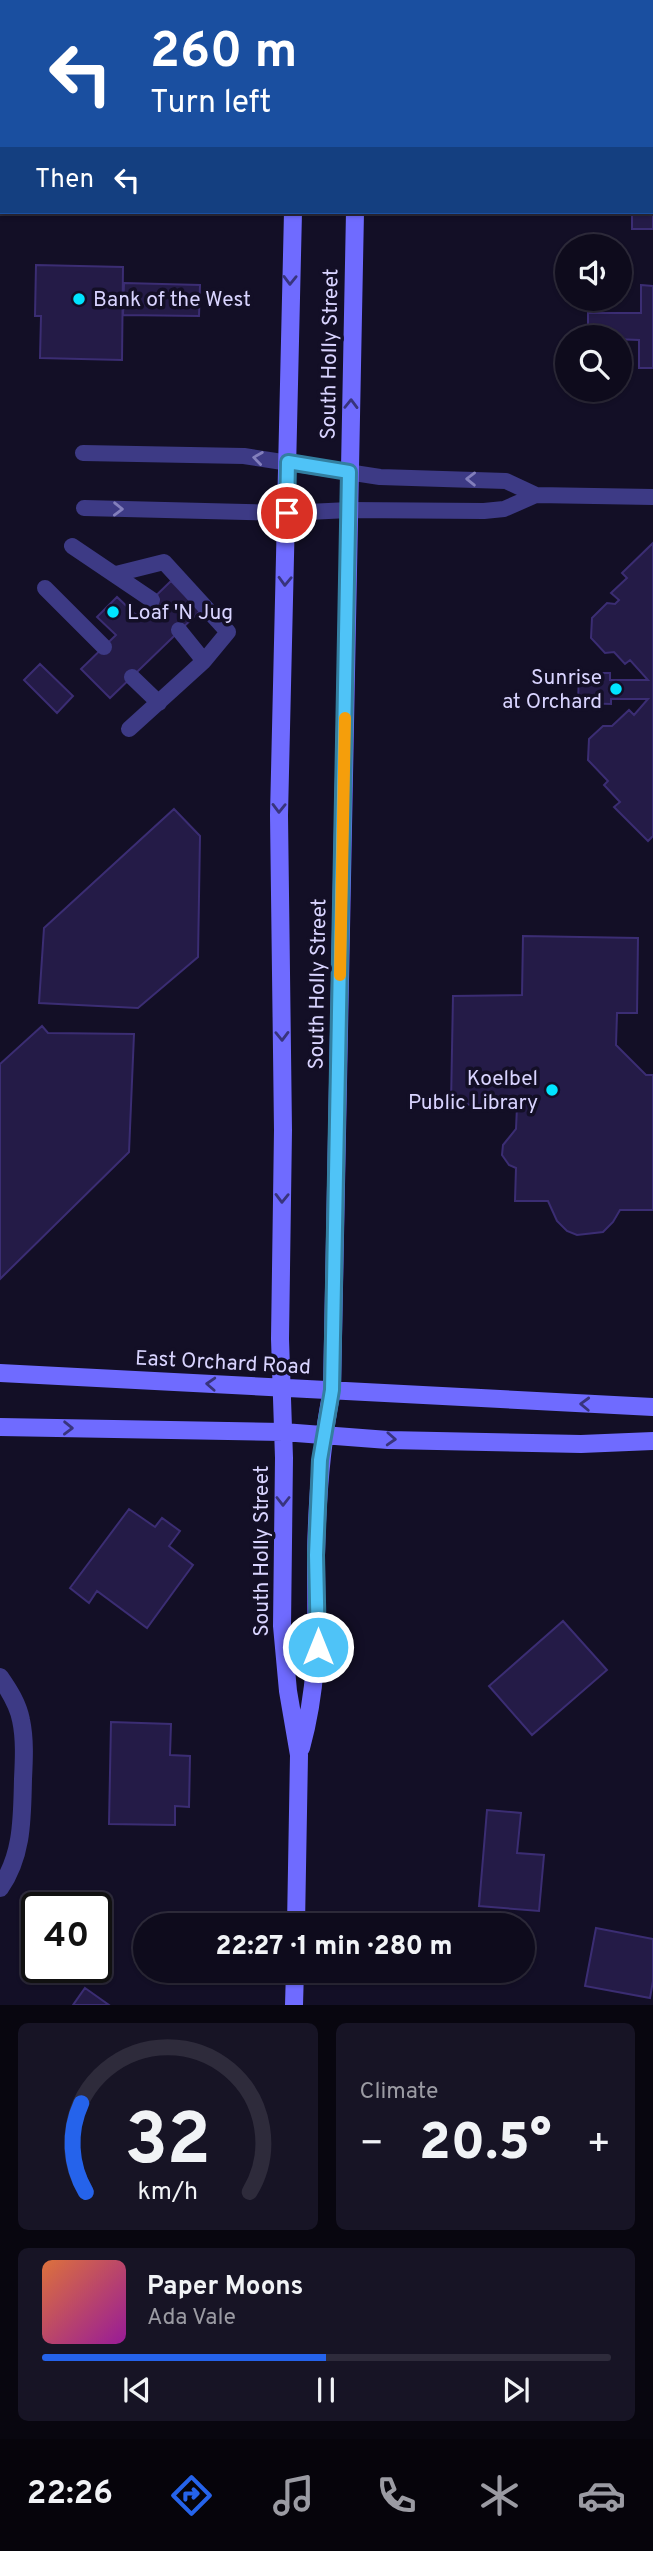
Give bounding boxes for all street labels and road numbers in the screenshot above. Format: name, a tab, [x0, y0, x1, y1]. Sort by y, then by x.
street label: South Holly Street	[316, 268, 345, 440]
street label: South Holly Street	[304, 898, 333, 1070]
street label: East Orchard Road	[134, 1345, 311, 1382]
street label: South Holly Street	[249, 1465, 276, 1637]

